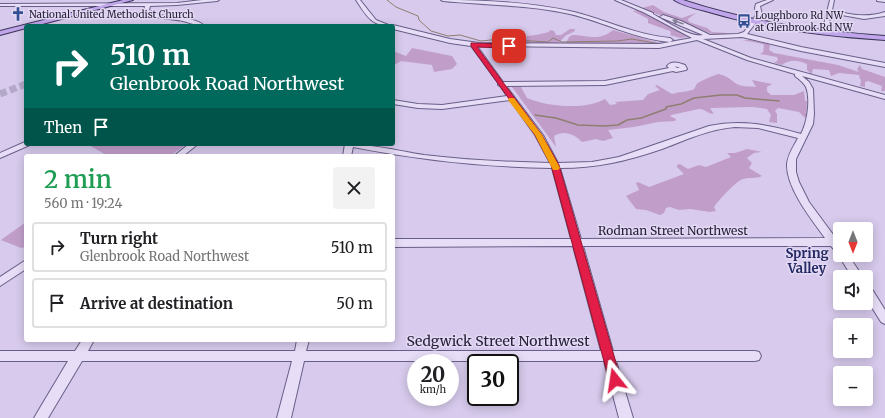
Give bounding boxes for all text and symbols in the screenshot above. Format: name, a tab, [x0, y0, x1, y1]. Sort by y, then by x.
church icon: National United Methodist Church	[10, 6, 26, 22]
place label: National United Methodist Church	[29, 8, 194, 21]
place label: Loughboro Rd NW at Glenbrook Rd NW	[755, 9, 854, 34]
bus stop icon: Loughboro Rd NW at Glenbrook Rd NW	[736, 13, 752, 29]
one-way arrow	[672, 19, 684, 25]
pin	[492, 29, 526, 63]
icon: arrive	[498, 35, 520, 57]
text: 510 m	[110, 37, 190, 73]
icon: right	[44, 40, 96, 92]
text: Glenbrook Road Northwest	[110, 72, 344, 95]
icon: arrive	[90, 116, 112, 138]
text: Then	[44, 118, 82, 137]
text: 2 min	[44, 164, 112, 195]
button: close	[333, 167, 375, 209]
text: 560 m · 19:24	[44, 195, 122, 212]
north arrow	[833, 222, 873, 262]
map controls	[833, 222, 873, 406]
street label: Rodman Street Northwest	[598, 223, 748, 238]
text: Turn right	[80, 229, 158, 248]
icon: right	[46, 236, 68, 258]
text: 510 m	[331, 238, 373, 257]
district label: Spring Valley	[785, 245, 829, 277]
text: Glenbrook Road Northwest	[80, 248, 249, 265]
button: sound	[833, 270, 873, 310]
icon: arrive	[46, 292, 68, 314]
text: Arrive at destination	[80, 294, 233, 313]
text: 50 m	[336, 294, 373, 313]
button: +	[833, 318, 873, 358]
street label: Sedgwick Street Northwest	[406, 332, 590, 350]
speed limit sign: 30	[467, 354, 519, 406]
position arrow	[594, 359, 636, 401]
text: 20	[421, 362, 445, 387]
button: −	[833, 366, 873, 406]
text: km/h	[420, 383, 446, 396]

